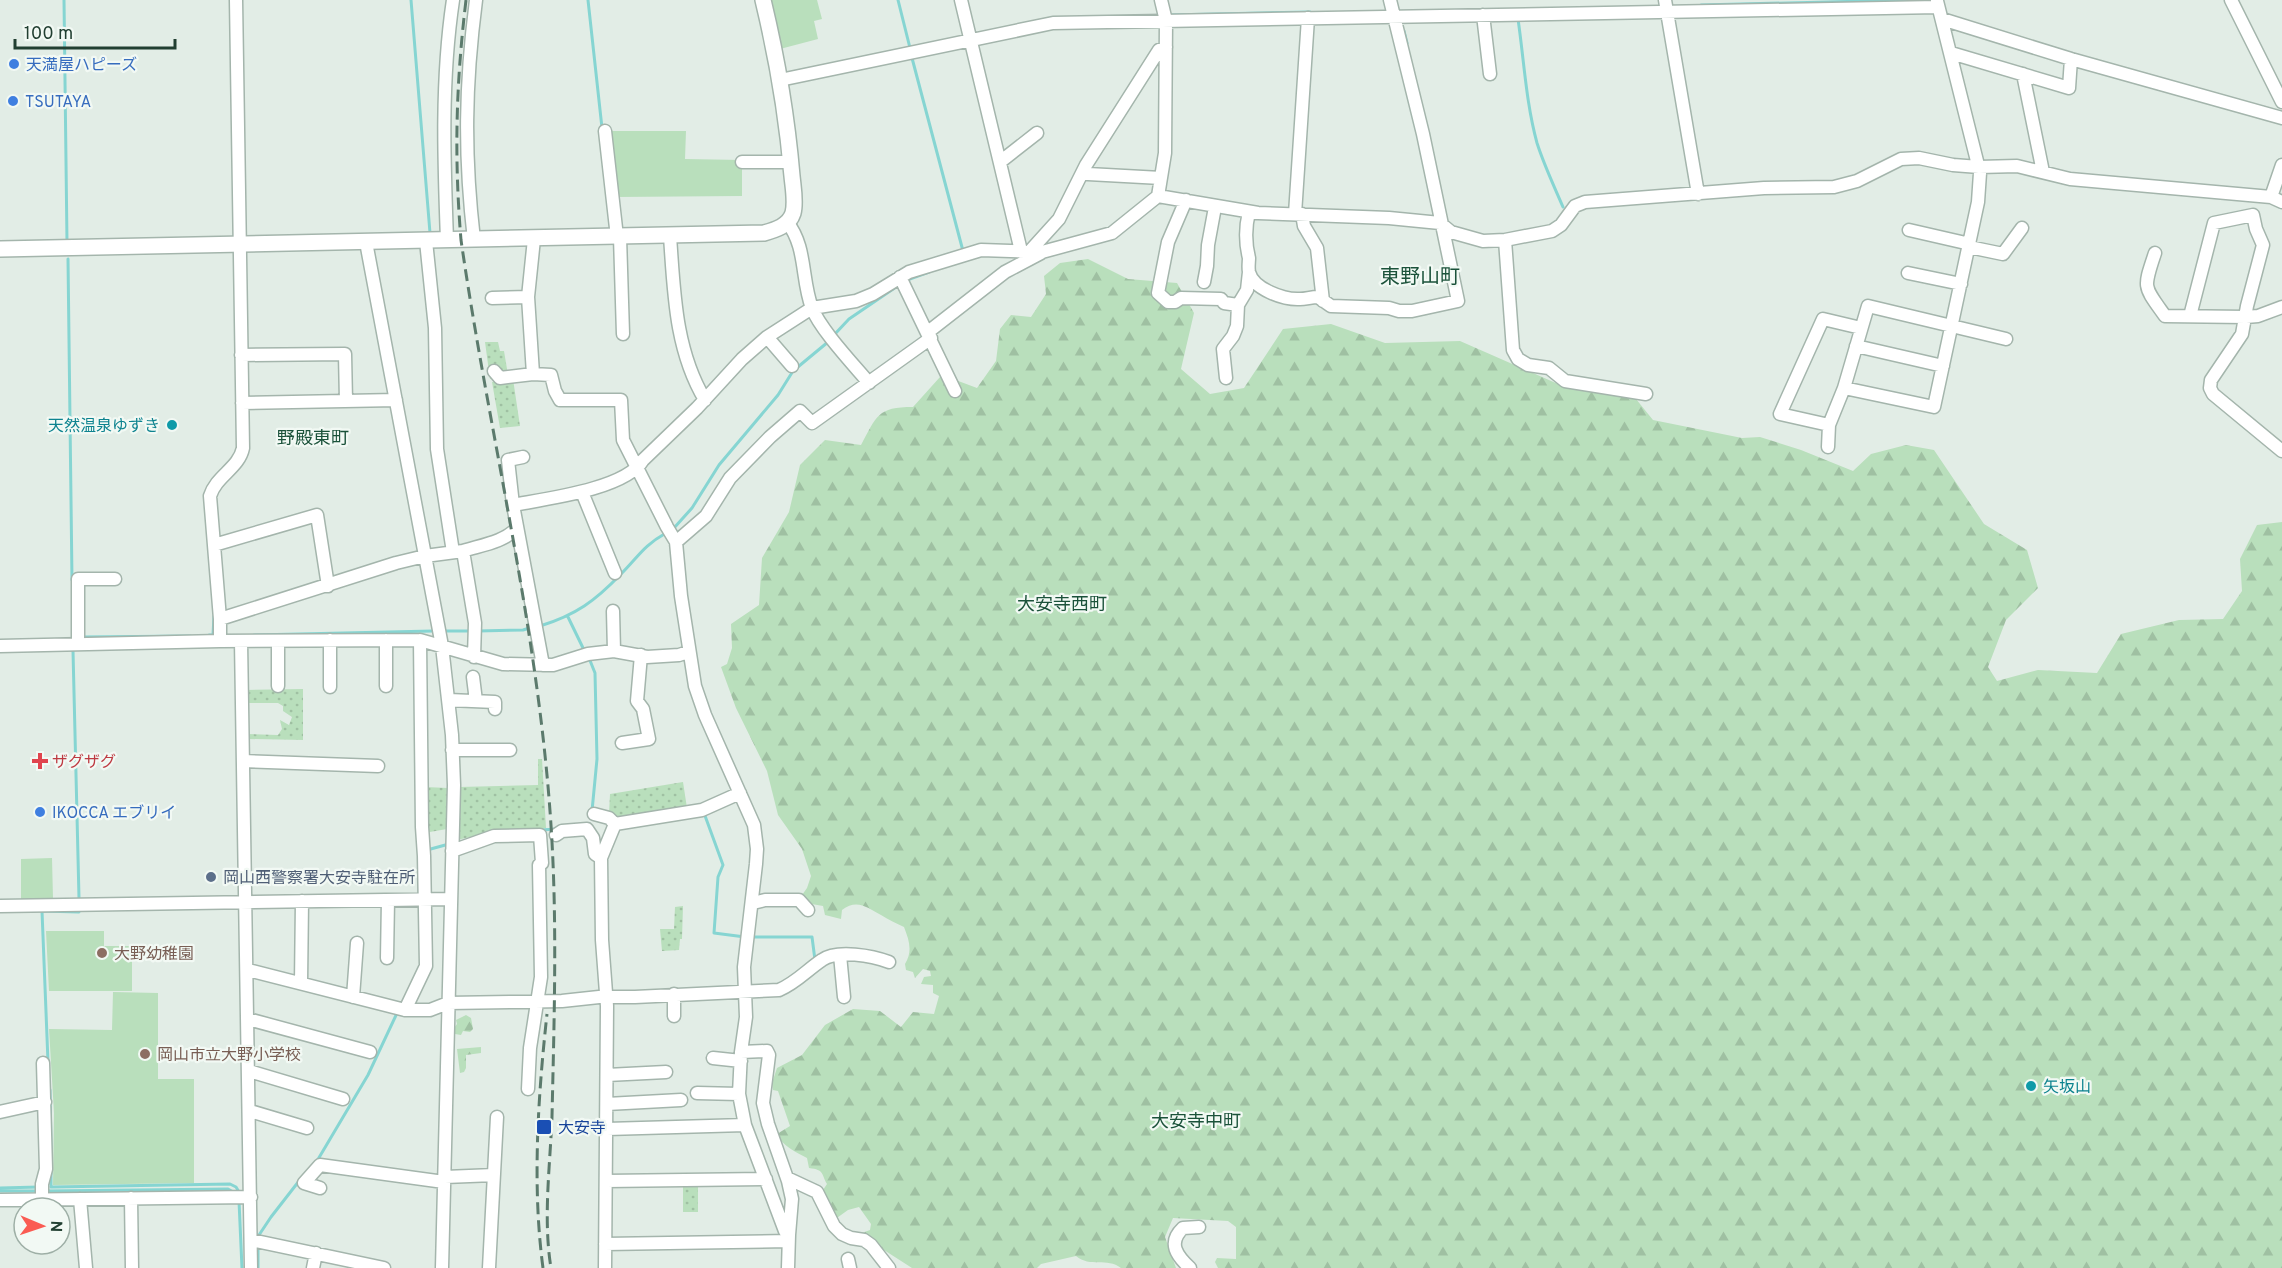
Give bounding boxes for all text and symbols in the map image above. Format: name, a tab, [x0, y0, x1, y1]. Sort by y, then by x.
scale bar	[15, 12, 176, 50]
text: 100 m	[24, 23, 73, 46]
place label: 天満屋ハピーズ	[26, 56, 137, 76]
marker: 天満屋ハピーズ	[7, 57, 21, 71]
place label: TSUTAYA	[25, 93, 92, 113]
marker: TSUTAYA	[6, 94, 20, 108]
district label: 東野山町	[1380, 265, 1460, 291]
place label: 天然温泉ゆずき	[48, 417, 160, 437]
marker: 天然温泉ゆずき	[165, 418, 179, 432]
district label: 野殿東町	[277, 428, 349, 451]
district label: 大安寺西町	[1017, 594, 1107, 617]
place label: ザグザグ	[52, 753, 116, 773]
marker: ザグザグ	[33, 754, 47, 768]
place label: IKOCCA エブリイ	[52, 804, 176, 824]
marker: IKOCCA エブリイ	[33, 805, 47, 819]
place label: 岡山西警察署大安寺駐在所	[223, 869, 415, 889]
marker: 岡山西警察署大安寺駐在所	[204, 870, 218, 884]
place label: 大野幼稚園	[114, 945, 194, 965]
marker: 大野幼稚園	[95, 946, 109, 960]
place label: 岡山市立大野小学校	[157, 1046, 301, 1066]
marker: 岡山市立大野小学校	[138, 1047, 152, 1061]
place label: 矢坂山	[2043, 1078, 2091, 1098]
marker: 矢坂山	[2024, 1079, 2038, 1093]
district label: 大安寺中町	[1151, 1111, 1241, 1134]
marker: 大安寺	[535, 1118, 553, 1136]
place label: 大安寺	[558, 1119, 606, 1139]
north arrow	[12, 1196, 72, 1256]
text: N	[45, 1220, 65, 1233]

